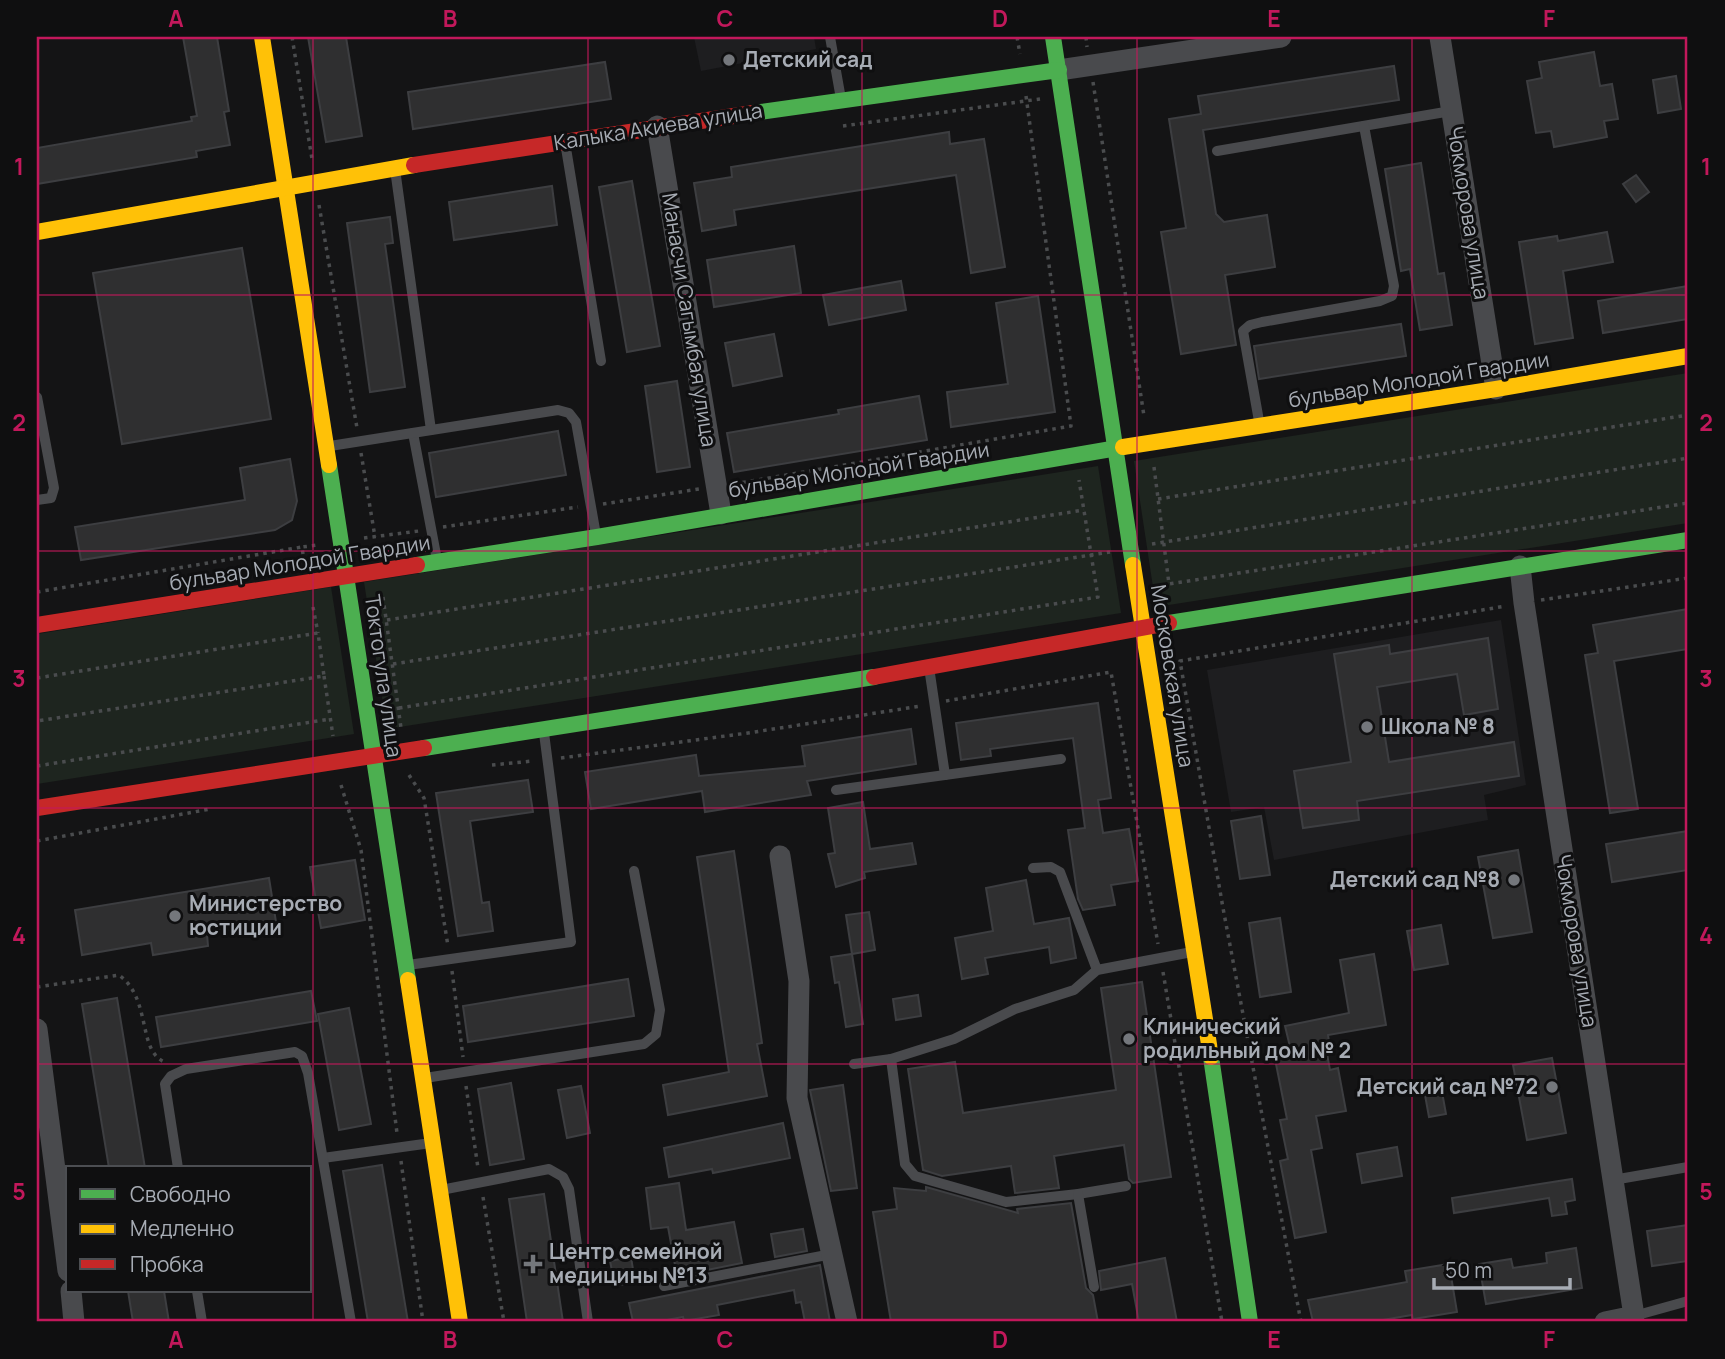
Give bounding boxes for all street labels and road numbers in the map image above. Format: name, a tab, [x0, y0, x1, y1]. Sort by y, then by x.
street label: Калыка Акиева улица	[551, 96, 764, 156]
street label: Чокморова улица	[1441, 124, 1496, 301]
street label: Манасчи Сагымбая улица	[656, 191, 724, 449]
street label: бульвар Молодой Гвардии	[1286, 345, 1551, 413]
street label: бульвар Молодой Гвардии	[726, 435, 991, 503]
street label: бульвар Молодой Гвардии	[167, 528, 432, 596]
street label: Московская улица	[1145, 583, 1201, 769]
street label: Токтогула улица	[359, 593, 409, 759]
street label: Чокморова улица	[1549, 852, 1604, 1029]

